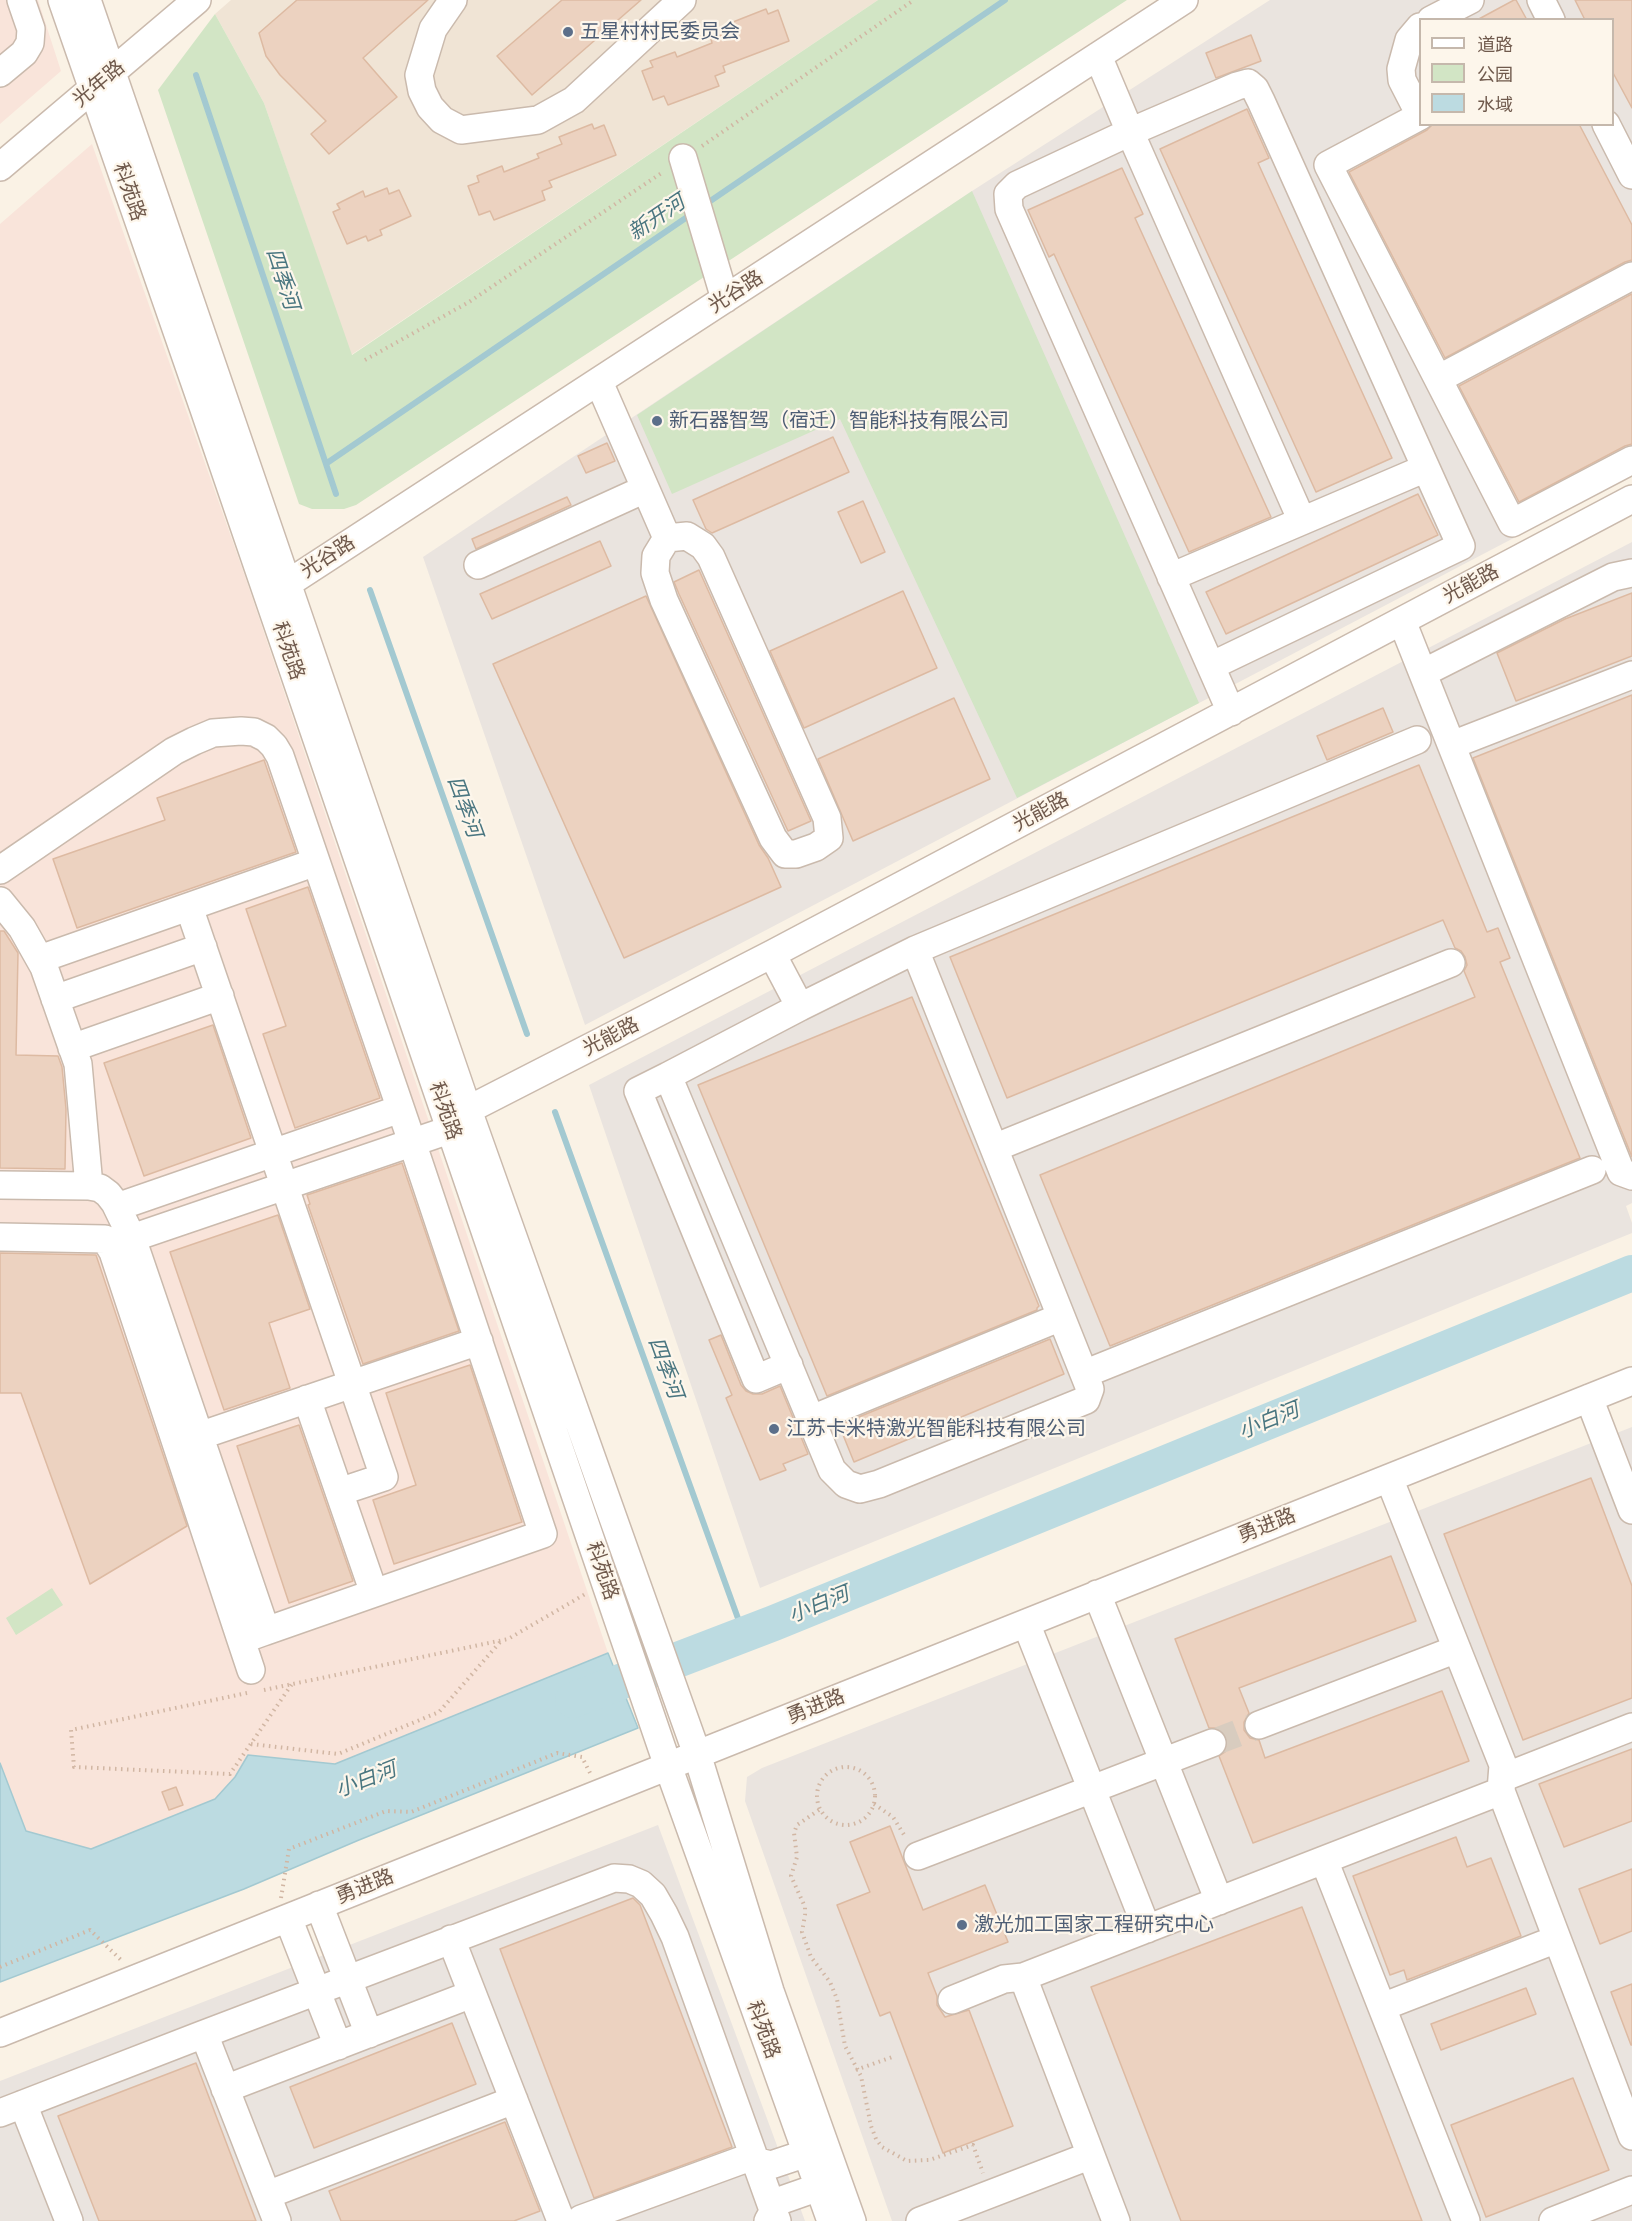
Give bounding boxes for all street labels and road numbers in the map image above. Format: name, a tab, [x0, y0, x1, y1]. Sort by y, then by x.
street label: 光年路	[68, 56, 130, 112]
street label: 科苑路	[108, 160, 150, 224]
street label: 光谷路	[704, 266, 768, 318]
street label: 光谷路	[296, 531, 360, 583]
street label: 光能路	[1439, 559, 1503, 609]
street label: 科苑路	[267, 619, 309, 683]
street label: 光能路	[1009, 787, 1073, 837]
street label: 光能路	[579, 1013, 643, 1061]
street label: 科苑路	[424, 1079, 466, 1143]
street label: 勇进路	[1235, 1504, 1299, 1548]
street label: 科苑路	[581, 1539, 623, 1603]
street label: 勇进路	[784, 1685, 848, 1729]
street label: 勇进路	[333, 1865, 397, 1909]
street label: 科苑路	[741, 1998, 785, 2062]

